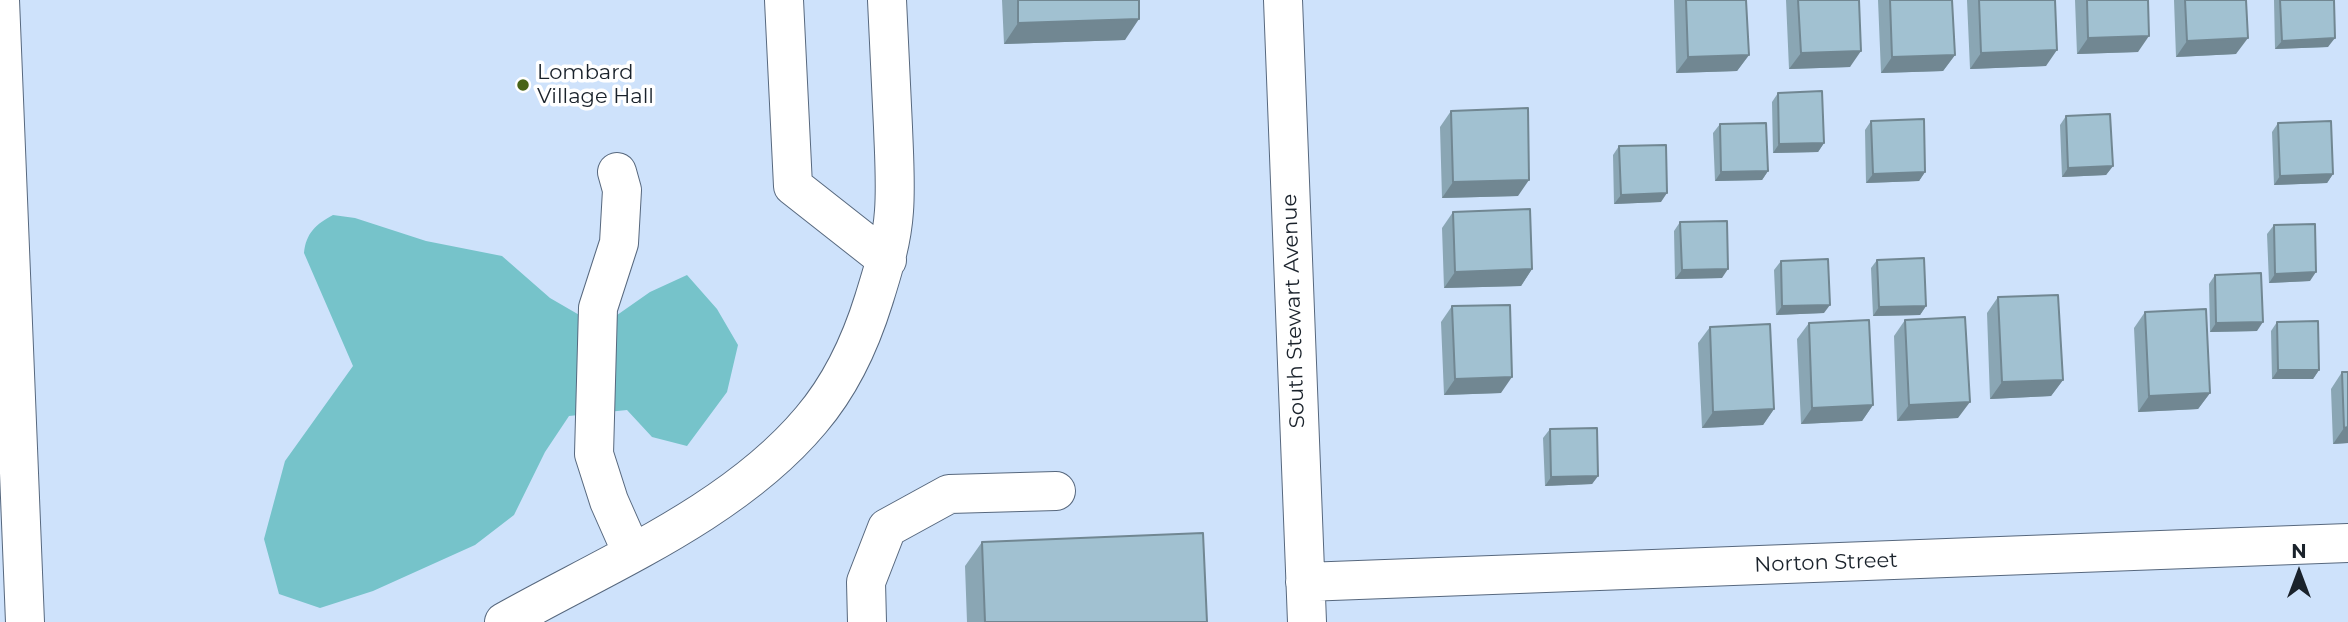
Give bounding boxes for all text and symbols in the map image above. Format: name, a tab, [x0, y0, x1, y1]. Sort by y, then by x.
place label: Lombard Village Hall	[537, 60, 654, 110]
marker: Lombard Village Hall	[515, 77, 531, 93]
street label: South Stewart Avenue	[1277, 193, 1311, 429]
north arrow	[2264, 538, 2334, 608]
text: N	[2291, 540, 2307, 563]
street label: Norton Street	[1754, 548, 1898, 578]

